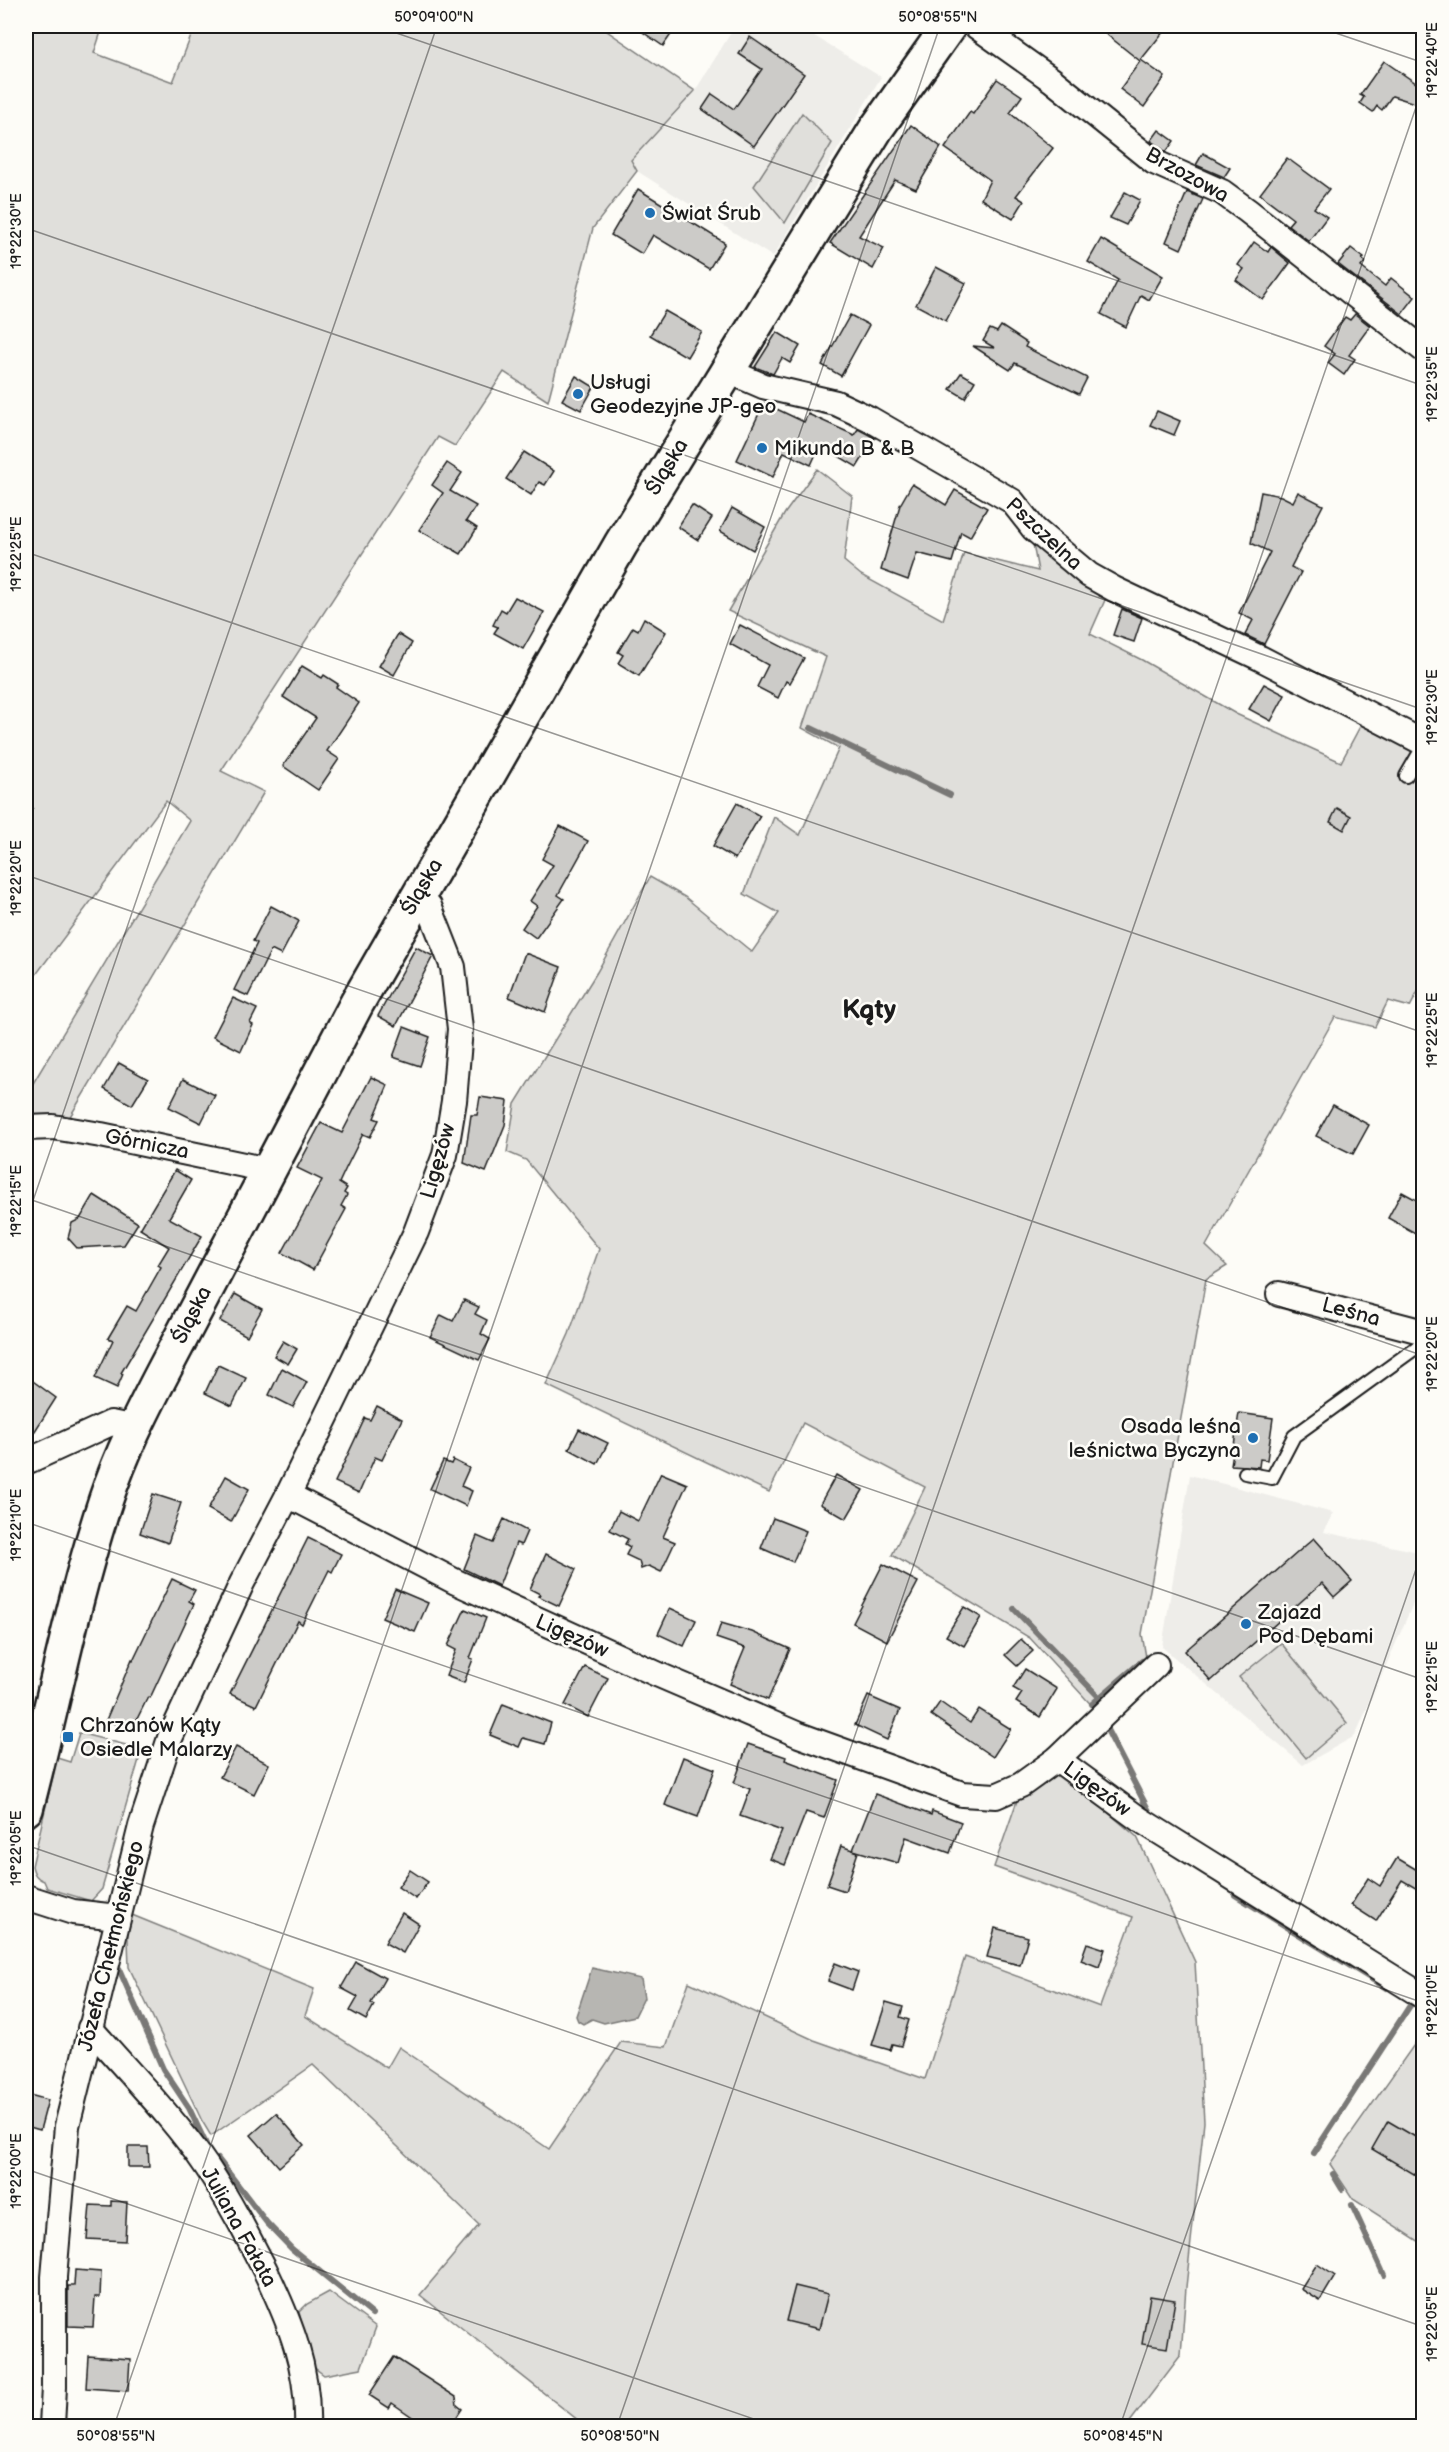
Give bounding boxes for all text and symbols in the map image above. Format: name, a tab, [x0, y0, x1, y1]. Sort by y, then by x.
text: 50°09'00"N	[394, 8, 474, 27]
text: 50°08'55"N	[898, 8, 978, 27]
text: 19°22'40"E	[1423, 22, 1442, 98]
street label: Brzozowa	[1141, 142, 1233, 208]
text: 19°22'30"E	[7, 193, 26, 269]
place label: Świat Śrub	[662, 201, 761, 226]
marker: Świat Śrub	[643, 206, 657, 220]
text: 19°22'35"E	[1423, 346, 1442, 422]
place label: Usługi Geodezyjne JP-geo	[590, 370, 776, 419]
marker: Usługi Geodezyjne JP-geo	[571, 387, 585, 401]
street label: Śląska	[640, 434, 694, 500]
place label: Mikunda B & B	[774, 436, 914, 461]
marker: Mikunda B & B	[755, 441, 769, 455]
street label: Pszczelna	[1001, 492, 1087, 576]
text: 19°22'25"E	[7, 516, 26, 592]
text: 19°22'30"E	[1423, 669, 1442, 745]
text: 19°22'20"E	[7, 840, 26, 916]
street label: Śląska	[396, 854, 448, 920]
text: 19°22'25"E	[1423, 992, 1442, 1068]
district label: Kąty	[842, 994, 897, 1026]
street label: Ligęzów	[415, 1120, 461, 1202]
street label: Górnicza	[103, 1124, 191, 1164]
text: 19°22'15"E	[7, 1165, 26, 1237]
street label: Śląska	[167, 1282, 217, 1348]
street label: Leśna	[1319, 1292, 1383, 1332]
text: 19°22'20"E	[1423, 1316, 1442, 1392]
place label: Osada leśna leśnictwa Byczyna	[1069, 1414, 1241, 1463]
marker: Osada leśna leśnictwa Byczyna	[1246, 1431, 1260, 1445]
text: 19°22'10"E	[7, 1489, 26, 1561]
place label: Zajazd Pod Dębami	[1257, 1600, 1373, 1649]
street label: Ligęzów	[532, 1609, 612, 1663]
marker: Zajazd Pod Dębami	[1239, 1617, 1253, 1631]
text: 19°22'15"E	[1423, 1641, 1442, 1713]
place label: Chrzanów Kąty Osiedle Malarzy	[80, 1713, 233, 1762]
marker: Chrzanów Kąty Osiedle Malarzy	[61, 1730, 75, 1744]
street label: Ligęzów	[1058, 1756, 1136, 1822]
text: 19°22'05"E	[7, 1810, 26, 1886]
street label: Józefa Chełmońskiego	[73, 1838, 149, 2054]
text: 19°22'10"E	[1423, 1965, 1442, 2037]
text: 19°22'00"E	[7, 2133, 26, 2209]
street label: Juliana Fałata	[196, 2163, 282, 2291]
text: 19°22'05"E	[1423, 2286, 1442, 2362]
text: 50°08'55"N	[76, 2427, 156, 2446]
text: 50°08'50"N	[580, 2427, 660, 2446]
text: 50°08'45"N	[1083, 2427, 1163, 2446]

